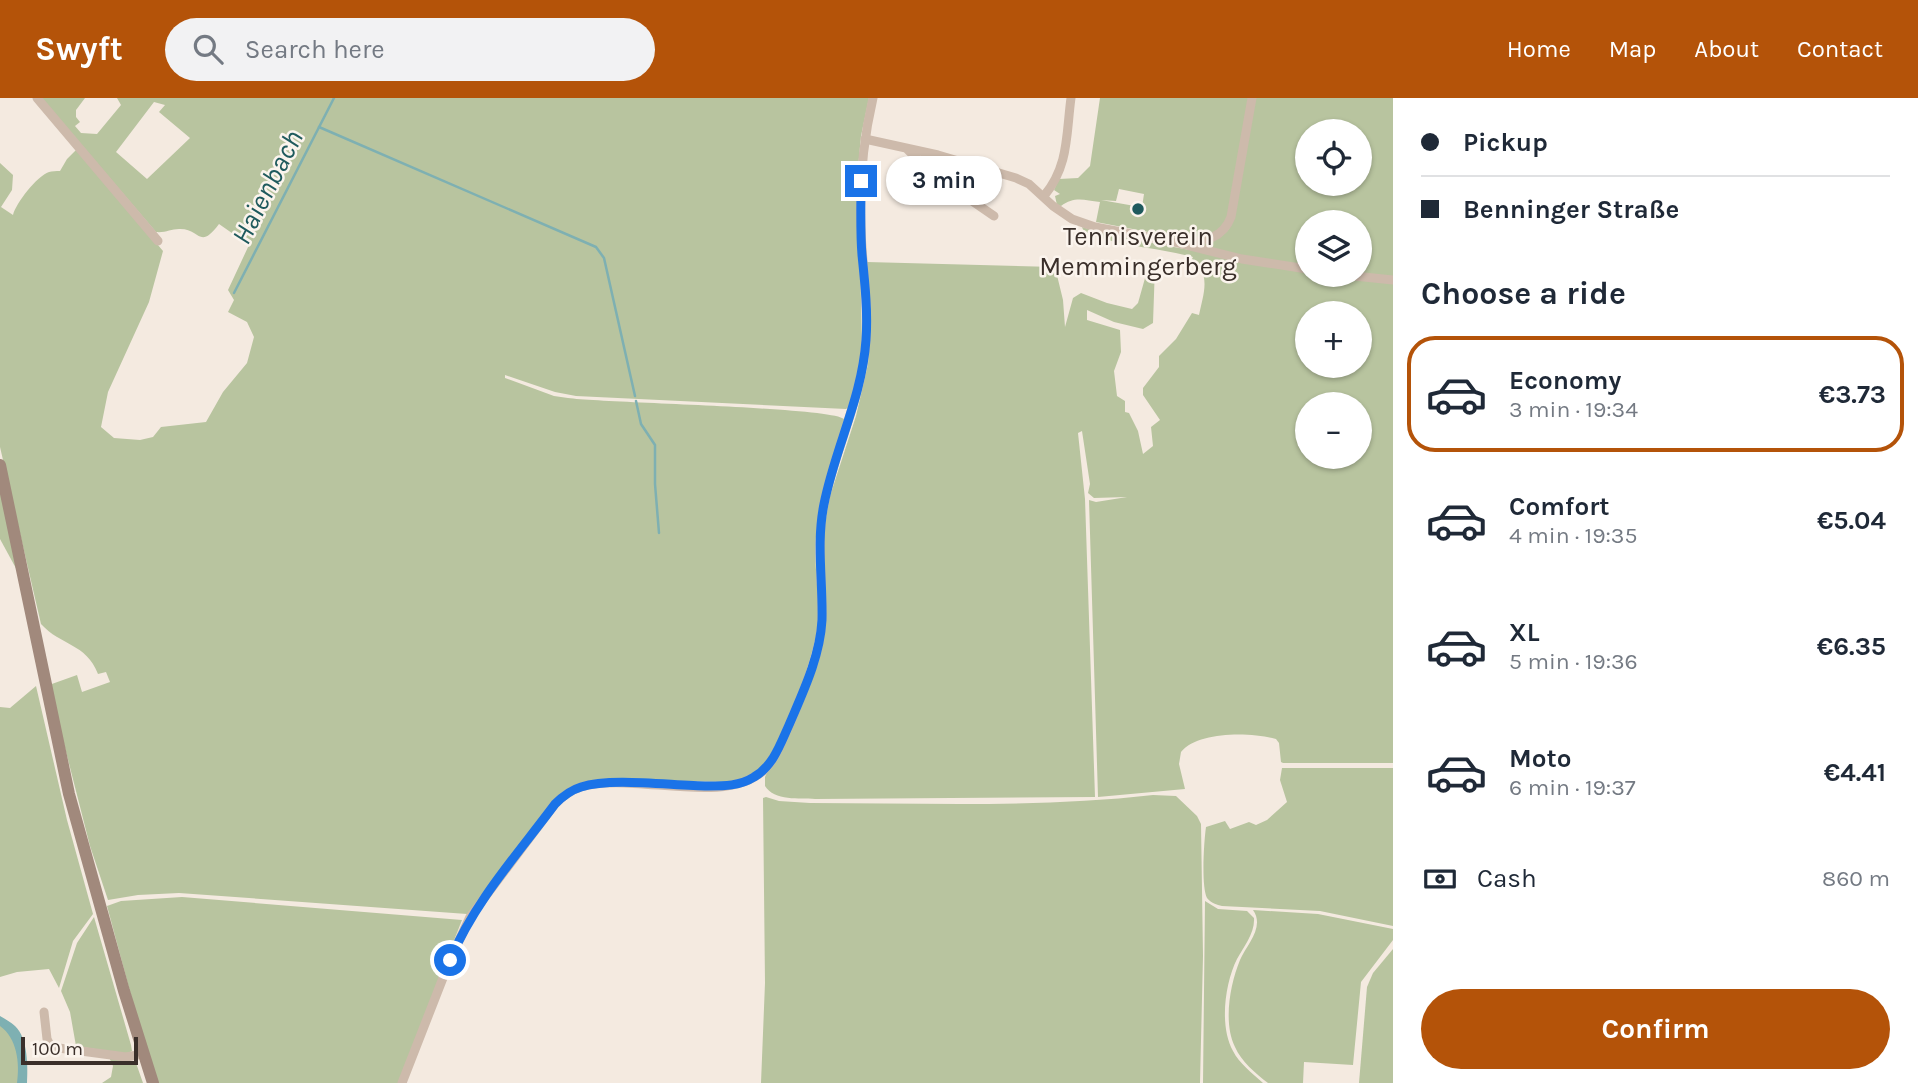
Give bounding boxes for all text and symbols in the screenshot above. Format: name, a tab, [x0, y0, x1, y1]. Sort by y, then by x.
search box	[165, 18, 655, 81]
text: Swyft	[35, 30, 123, 68]
icon: search	[189, 30, 227, 68]
text: Search here	[245, 34, 385, 65]
text: Home	[1507, 35, 1571, 63]
text: Map	[1609, 35, 1656, 63]
text: About	[1694, 35, 1759, 63]
text: Contact	[1797, 35, 1883, 63]
map controls	[1295, 119, 1372, 469]
button: locate	[1295, 119, 1372, 196]
water label: Haienbach	[224, 124, 310, 250]
text: Pickup	[1463, 127, 1548, 158]
callout: 3 min	[886, 156, 1001, 206]
route end	[845, 165, 877, 197]
text: 3 min	[912, 167, 976, 194]
text: Benninger Straße	[1463, 194, 1679, 225]
marker: Tennisverein Memmingerberg	[1130, 201, 1146, 217]
button: layers	[1295, 210, 1372, 287]
place label: Tennisverein Memmingerberg	[1039, 221, 1237, 282]
text: Choose a ride	[1421, 275, 1626, 312]
button: +	[1295, 301, 1372, 378]
icon: car	[1425, 363, 1488, 426]
text: Economy	[1509, 365, 1621, 396]
text: €3.73	[1819, 379, 1886, 410]
button: −	[1295, 392, 1372, 469]
text: 3 min · 19:34	[1509, 396, 1638, 423]
icon: car	[1425, 489, 1488, 552]
text: Comfort	[1509, 491, 1610, 522]
text: €5.04	[1817, 505, 1886, 536]
text: 4 min · 19:35	[1509, 522, 1637, 549]
icon: car	[1425, 615, 1488, 678]
text: XL	[1509, 617, 1540, 648]
text: €6.35	[1817, 631, 1886, 662]
text: 5 min · 19:36	[1509, 648, 1638, 675]
icon: car	[1425, 741, 1488, 804]
text: Moto	[1509, 743, 1571, 774]
text: €4.41	[1824, 757, 1886, 788]
text: 6 min · 19:37	[1509, 774, 1636, 801]
icon: cash	[1421, 860, 1459, 898]
text: Cash	[1477, 863, 1537, 894]
text: 860 m	[1822, 865, 1890, 892]
route start	[434, 944, 466, 976]
button: Confirm	[1421, 989, 1890, 1069]
scale bar	[21, 1034, 138, 1066]
text: 100 m	[32, 1038, 83, 1060]

